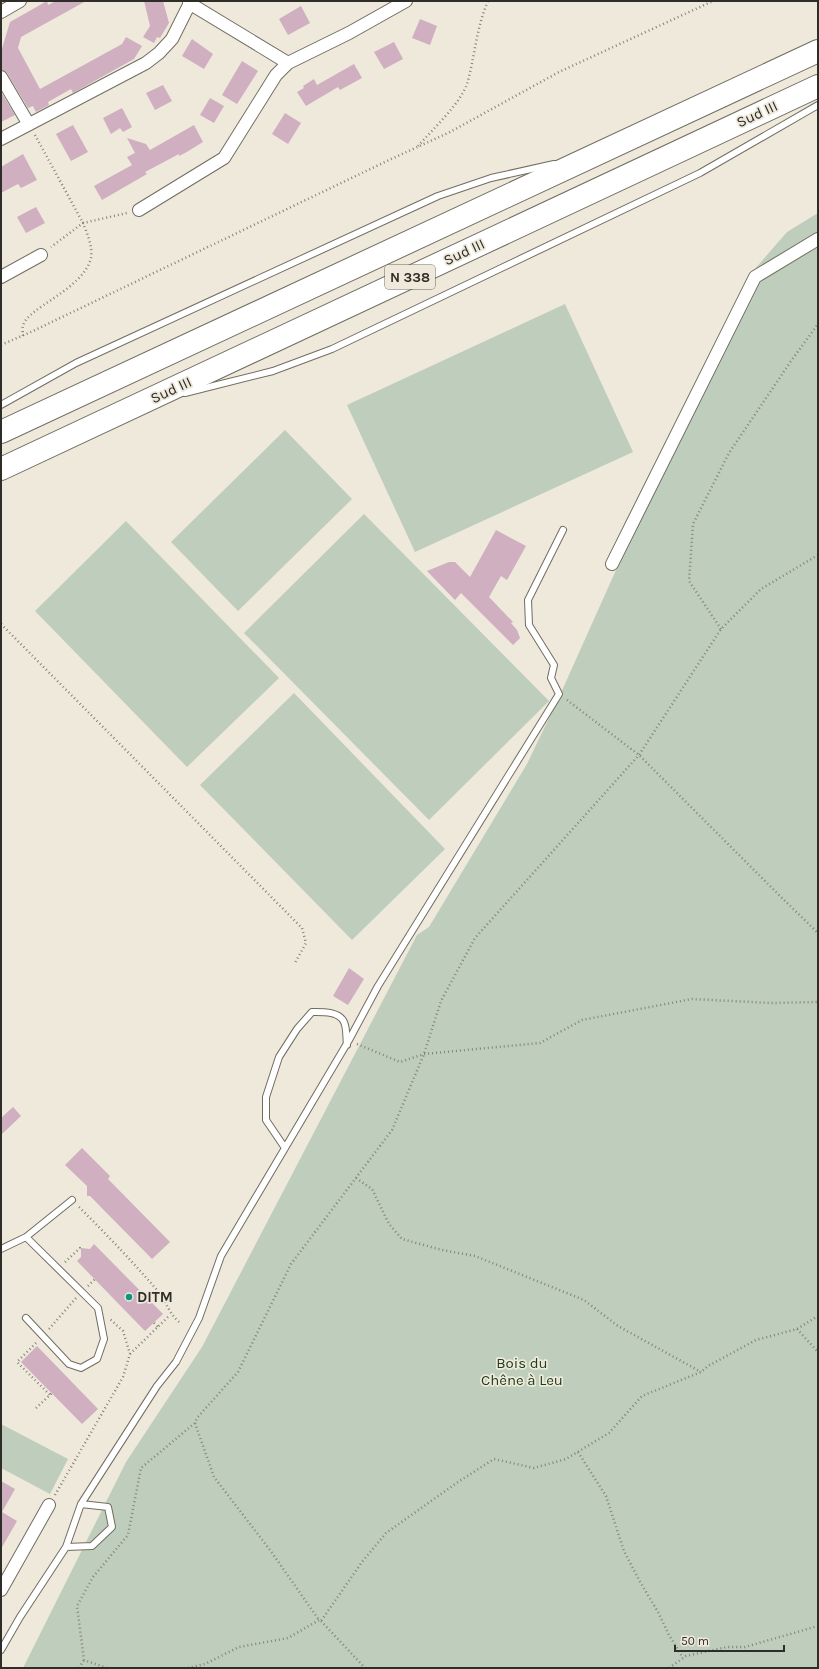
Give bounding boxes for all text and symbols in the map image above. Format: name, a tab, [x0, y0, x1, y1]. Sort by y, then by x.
street label: Sud III	[734, 97, 780, 131]
street label: Sud III	[441, 235, 487, 269]
road number: N 338	[385, 265, 435, 289]
street label: Sud III	[148, 373, 194, 407]
place label: DITM	[137, 1288, 173, 1306]
marker: DITM	[124, 1292, 134, 1302]
park label: Bois du Chêne à Leu	[481, 1354, 563, 1389]
scale bar	[675, 1627, 784, 1653]
text: 50 m	[681, 1634, 709, 1648]

